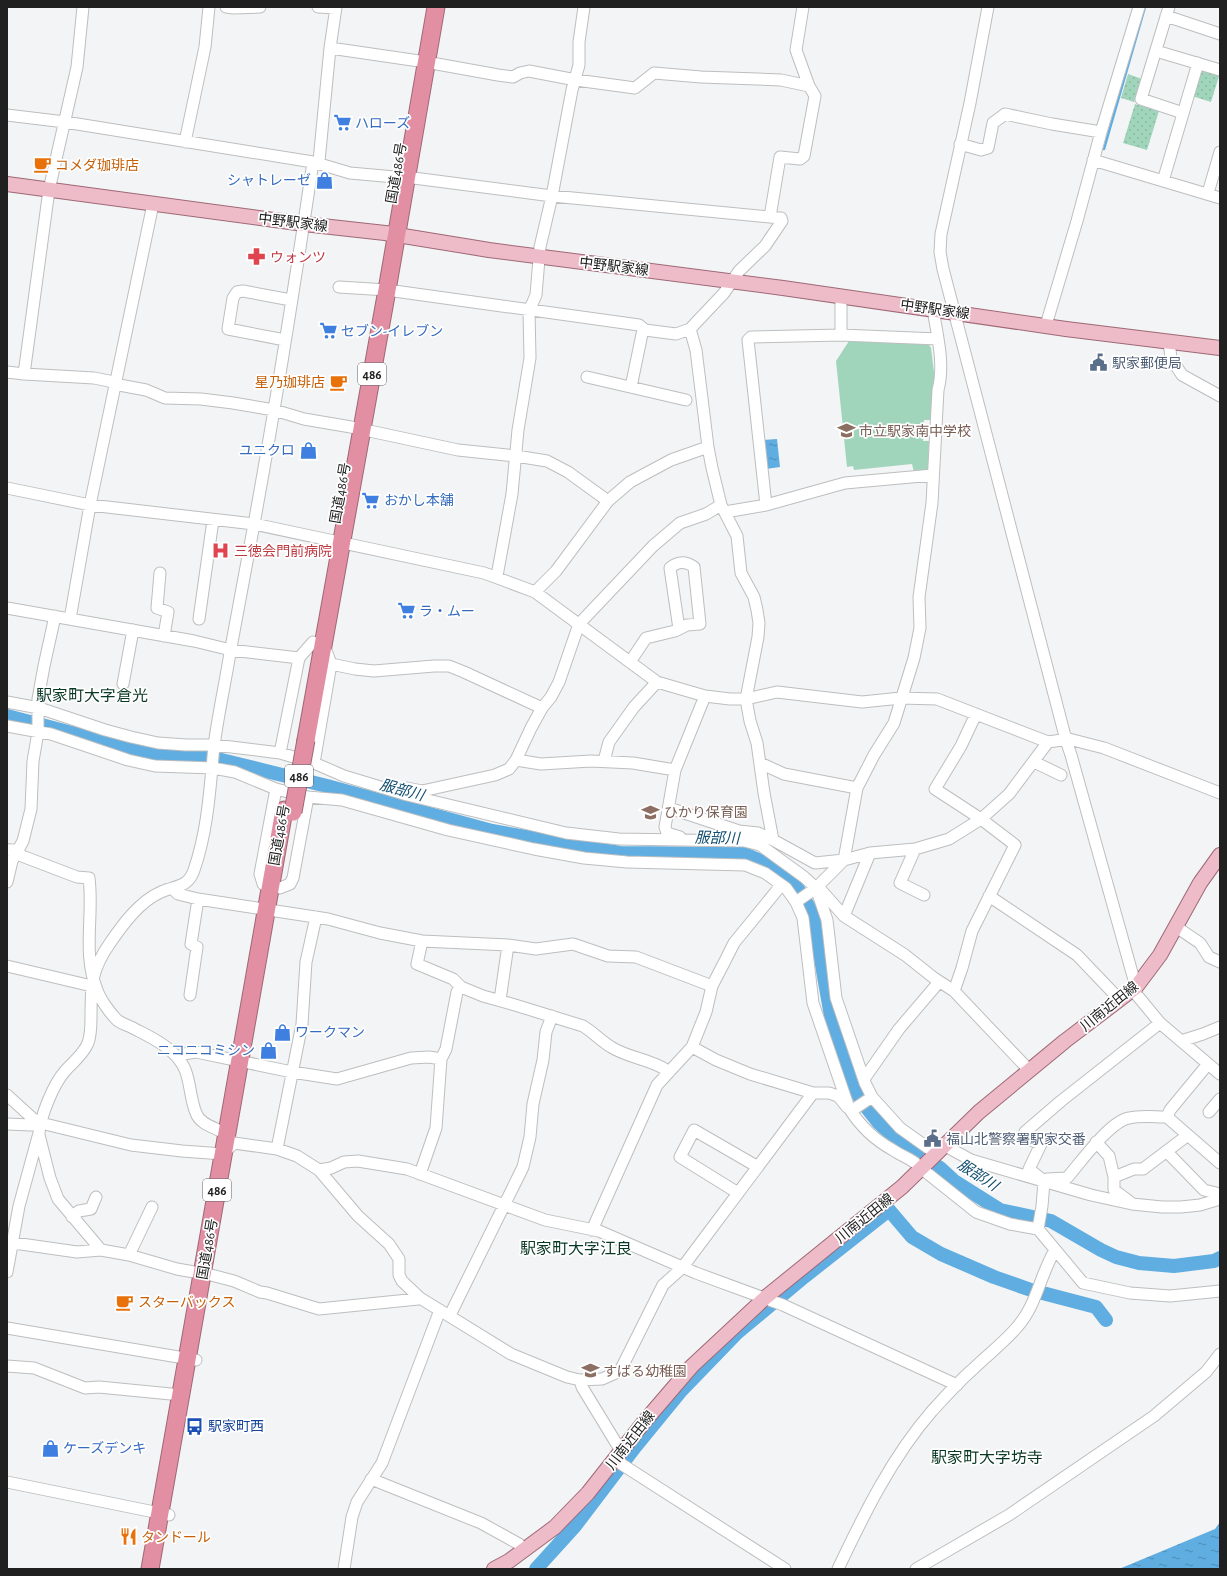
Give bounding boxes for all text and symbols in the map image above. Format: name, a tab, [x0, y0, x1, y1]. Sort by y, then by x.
supermarket icon: ハローズ	[332, 113, 352, 133]
place label: ハローズ	[355, 115, 410, 131]
street label: 国道486号	[384, 141, 409, 205]
cafe icon: コメダ珈琲店	[32, 155, 52, 175]
place label: コメダ珈琲店	[55, 158, 139, 173]
shop icon: シャトレーゼ	[314, 170, 334, 190]
place label: シャトレーゼ	[227, 173, 311, 188]
street label: 中野駅家線	[257, 211, 329, 234]
pharmacy icon: ウォンツ	[247, 247, 267, 267]
place label: ウォンツ	[270, 251, 326, 265]
street label: 中野駅家線	[578, 255, 650, 278]
street label: 中野駅家線	[899, 297, 971, 322]
supermarket icon: セブン-イレブン	[318, 321, 338, 341]
place label: セブン-イレブン	[341, 323, 443, 339]
public building icon: 駅家郵便局	[1089, 353, 1109, 373]
place label: 駅家郵便局	[1112, 356, 1182, 371]
road number: 486	[358, 363, 386, 385]
cafe icon: 星乃珈琲店	[328, 372, 348, 392]
place label: 星乃珈琲店	[255, 375, 325, 390]
school or university icon: 市立駅家南中学校	[836, 421, 856, 441]
place label: 市立駅家南中学校	[859, 424, 971, 439]
shop icon: ユニクロ	[298, 440, 318, 460]
place label: ユニクロ	[239, 443, 295, 458]
street label: 国道486号	[328, 461, 353, 525]
supermarket icon: おかし本舗	[361, 490, 381, 510]
place label: おかし本舗	[384, 493, 454, 508]
hospital icon: 三徳会門前病院	[211, 541, 231, 561]
place label: 三徳会門前病院	[234, 543, 332, 559]
supermarket icon: ラ・ムー	[396, 601, 416, 621]
place label: ラ・ムー	[419, 605, 475, 619]
district label: 駅家町大字倉光	[36, 688, 148, 704]
road number: 486	[285, 765, 313, 787]
water label: 服部川	[378, 776, 428, 804]
school or university icon: ひかり保育園	[641, 802, 661, 822]
street label: 国道486号	[267, 803, 292, 867]
place label: ひかり保育園	[664, 805, 748, 820]
water label: 服部川	[694, 830, 742, 846]
street label: 川南近田線	[1077, 979, 1141, 1034]
shop icon: ワークマン	[272, 1022, 292, 1042]
place label: ワークマン	[295, 1025, 365, 1040]
shop icon: ニコニコミシン	[258, 1040, 278, 1060]
place label: ニコニコミシン	[157, 1044, 255, 1058]
public building icon: 福山北警察署駅家交番	[923, 1129, 943, 1149]
place label: 福山北警察署駅家交番	[946, 1131, 1086, 1147]
water label: 服部川	[955, 1156, 1003, 1195]
road number: 486	[203, 1179, 231, 1201]
street label: 川南近田線	[832, 1191, 896, 1246]
street label: 国道486号	[195, 1217, 220, 1281]
district label: 駅家町大字江良	[520, 1240, 632, 1257]
cafe icon: スターバックス	[115, 1292, 135, 1312]
place label: スターバックス	[138, 1295, 235, 1310]
school or university icon: すばる幼稚園	[580, 1361, 600, 1381]
place label: すばる幼稚園	[603, 1364, 687, 1379]
street label: 川南近田線	[603, 1408, 658, 1473]
bus stop icon: 駅家町西	[185, 1416, 205, 1436]
place label: 駅家町西	[208, 1419, 264, 1434]
shop icon: ケーズデンキ	[40, 1438, 60, 1458]
place label: ケーズデンキ	[63, 1440, 146, 1456]
district label: 駅家町大字坊寺	[931, 1450, 1043, 1466]
restaurant icon: タンドール	[118, 1527, 138, 1547]
place label: タンドール	[141, 1530, 211, 1545]

